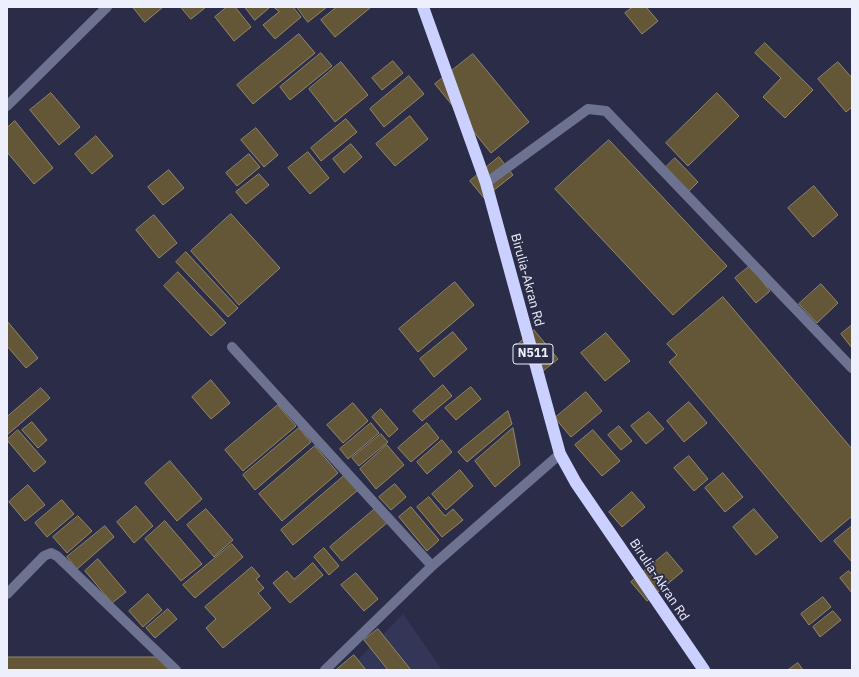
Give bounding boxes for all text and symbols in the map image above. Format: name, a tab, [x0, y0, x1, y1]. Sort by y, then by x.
street label: Birulia-Akran Rd	[507, 232, 547, 328]
road number: N511	[513, 344, 553, 364]
street label: Birulia-Akran Rd	[626, 536, 692, 624]

